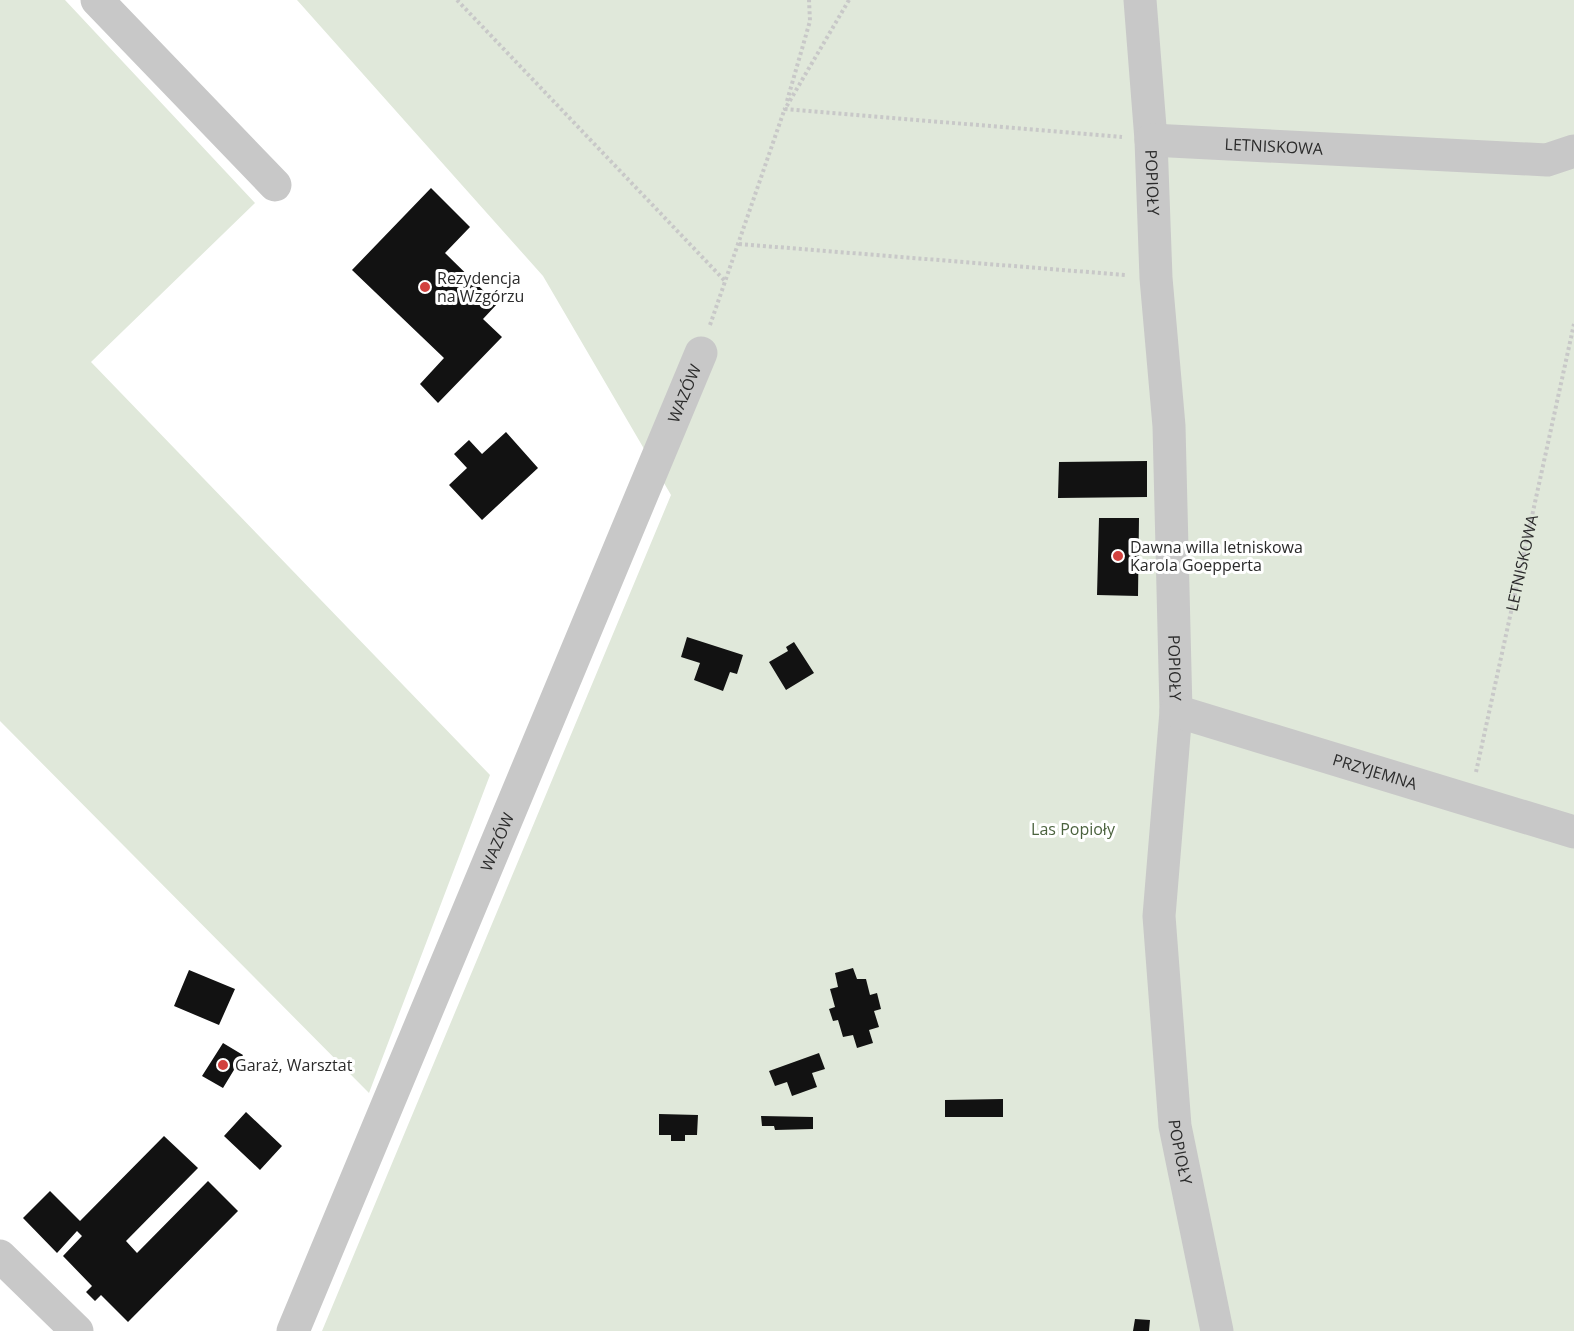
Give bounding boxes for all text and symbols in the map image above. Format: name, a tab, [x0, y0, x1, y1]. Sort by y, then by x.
street label: LETNISKOWA	[1224, 133, 1324, 160]
street label: POPIOŁY	[1140, 149, 1165, 216]
place label: Rezydencja na Wzgórzu	[437, 267, 524, 307]
marker: Rezydencja na Wzgórzu	[418, 280, 432, 294]
street label: WAZÓW	[662, 361, 706, 426]
street label: LETNISKOWA	[1500, 512, 1543, 613]
place label: Dawna willa letniskowa Karola Goepperta	[1130, 536, 1303, 576]
marker: Dawna willa letniskowa Karola Goepperta	[1111, 549, 1125, 563]
street label: POPIOŁY	[1163, 635, 1187, 701]
street label: PRZYJEMNA	[1330, 748, 1421, 795]
street label: WAZÓW	[475, 809, 519, 874]
park label: Las Popioły	[1031, 818, 1116, 840]
place label: Garaż, Warsztat	[235, 1054, 353, 1076]
marker: Garaż, Warsztat	[216, 1058, 230, 1072]
street label: POPIOŁY	[1164, 1119, 1198, 1187]

